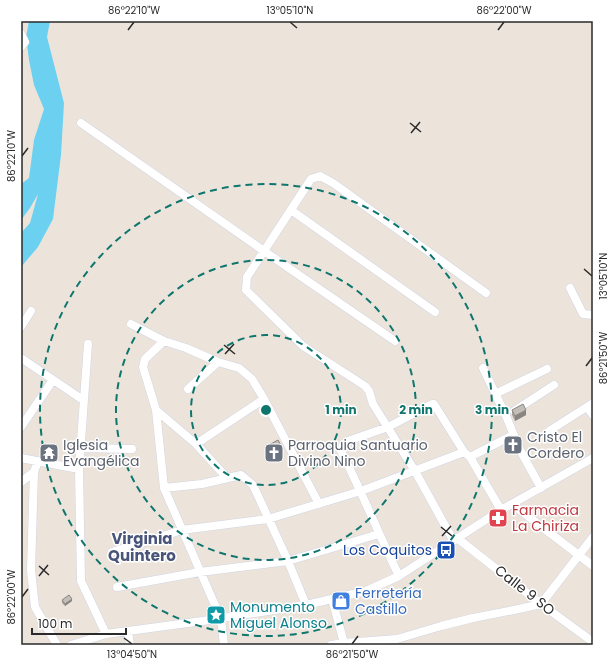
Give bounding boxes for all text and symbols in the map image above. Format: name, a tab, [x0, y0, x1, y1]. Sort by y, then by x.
text: 86°22'10"W	[108, 3, 160, 18]
text: 13°05'10"N	[267, 3, 313, 18]
text: 86°22'00"W	[476, 3, 532, 18]
text: 86°22'10"W	[4, 130, 19, 182]
text: 13°05'10"N	[596, 253, 611, 299]
text: 86°21'50"W	[596, 331, 611, 384]
text: 1 min	[325, 401, 357, 418]
text: 2 min	[399, 401, 433, 418]
text: 3 min	[475, 401, 509, 418]
centre of rings	[259, 403, 273, 417]
place label: Cristo El Cordero	[527, 427, 584, 463]
church icon: Cristo El Cordero	[502, 434, 524, 456]
place label: Iglesia Evangélica	[63, 435, 139, 471]
place label: Parroquia Santuario Divino Nino	[288, 435, 428, 471]
temple icon: Iglesia Evangélica	[38, 442, 60, 464]
church icon: Parroquia Santuario Divino Nino	[263, 442, 285, 464]
place label: Farmacia La Chiriza	[512, 500, 579, 536]
pharmacy icon: Farmacia La Chiriza	[487, 507, 509, 529]
district label: Virginia Quintero	[108, 528, 176, 566]
bus stop icon: Los Coquitos	[435, 539, 457, 561]
place label: Los Coquitos	[343, 540, 432, 560]
street label: Calle 9 SO	[491, 560, 559, 620]
text: 86°22'00"W	[4, 569, 19, 625]
place label: Ferretería Castillo	[355, 583, 422, 619]
shop icon: Ferretería Castillo	[330, 590, 352, 612]
place label: Monumento Miguel Alonso	[230, 597, 327, 633]
place icon: Monumento Miguel Alonso	[205, 604, 227, 626]
scale bar	[32, 610, 126, 636]
text: 100 m	[38, 615, 72, 632]
text: 13°04'50"N	[107, 647, 157, 662]
text: 86°21'50"W	[326, 647, 379, 662]

